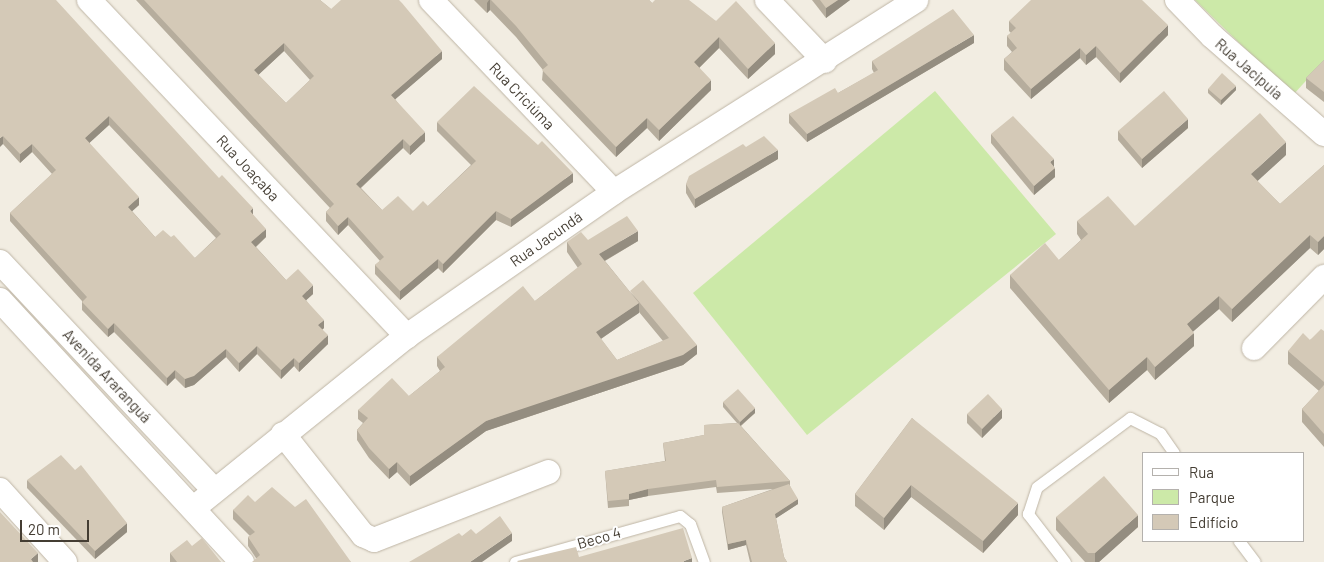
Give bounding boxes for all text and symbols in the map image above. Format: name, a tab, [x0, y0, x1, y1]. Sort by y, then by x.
street label: Rua Jacipuia	[1212, 35, 1286, 103]
street label: Rua Criciúma	[486, 59, 558, 133]
street label: Rua Joaçaba	[213, 131, 283, 205]
street label: Rua Jacundá	[506, 208, 586, 270]
street label: Avenida Araranguá	[59, 325, 155, 427]
legend	[1142, 452, 1304, 542]
text: Rua	[1189, 463, 1214, 481]
text: Parque	[1189, 488, 1235, 506]
scale bar	[22, 510, 91, 542]
text: Edifício	[1189, 513, 1238, 531]
text: 20 m	[28, 520, 60, 538]
street label: Beco 4	[575, 523, 623, 553]

